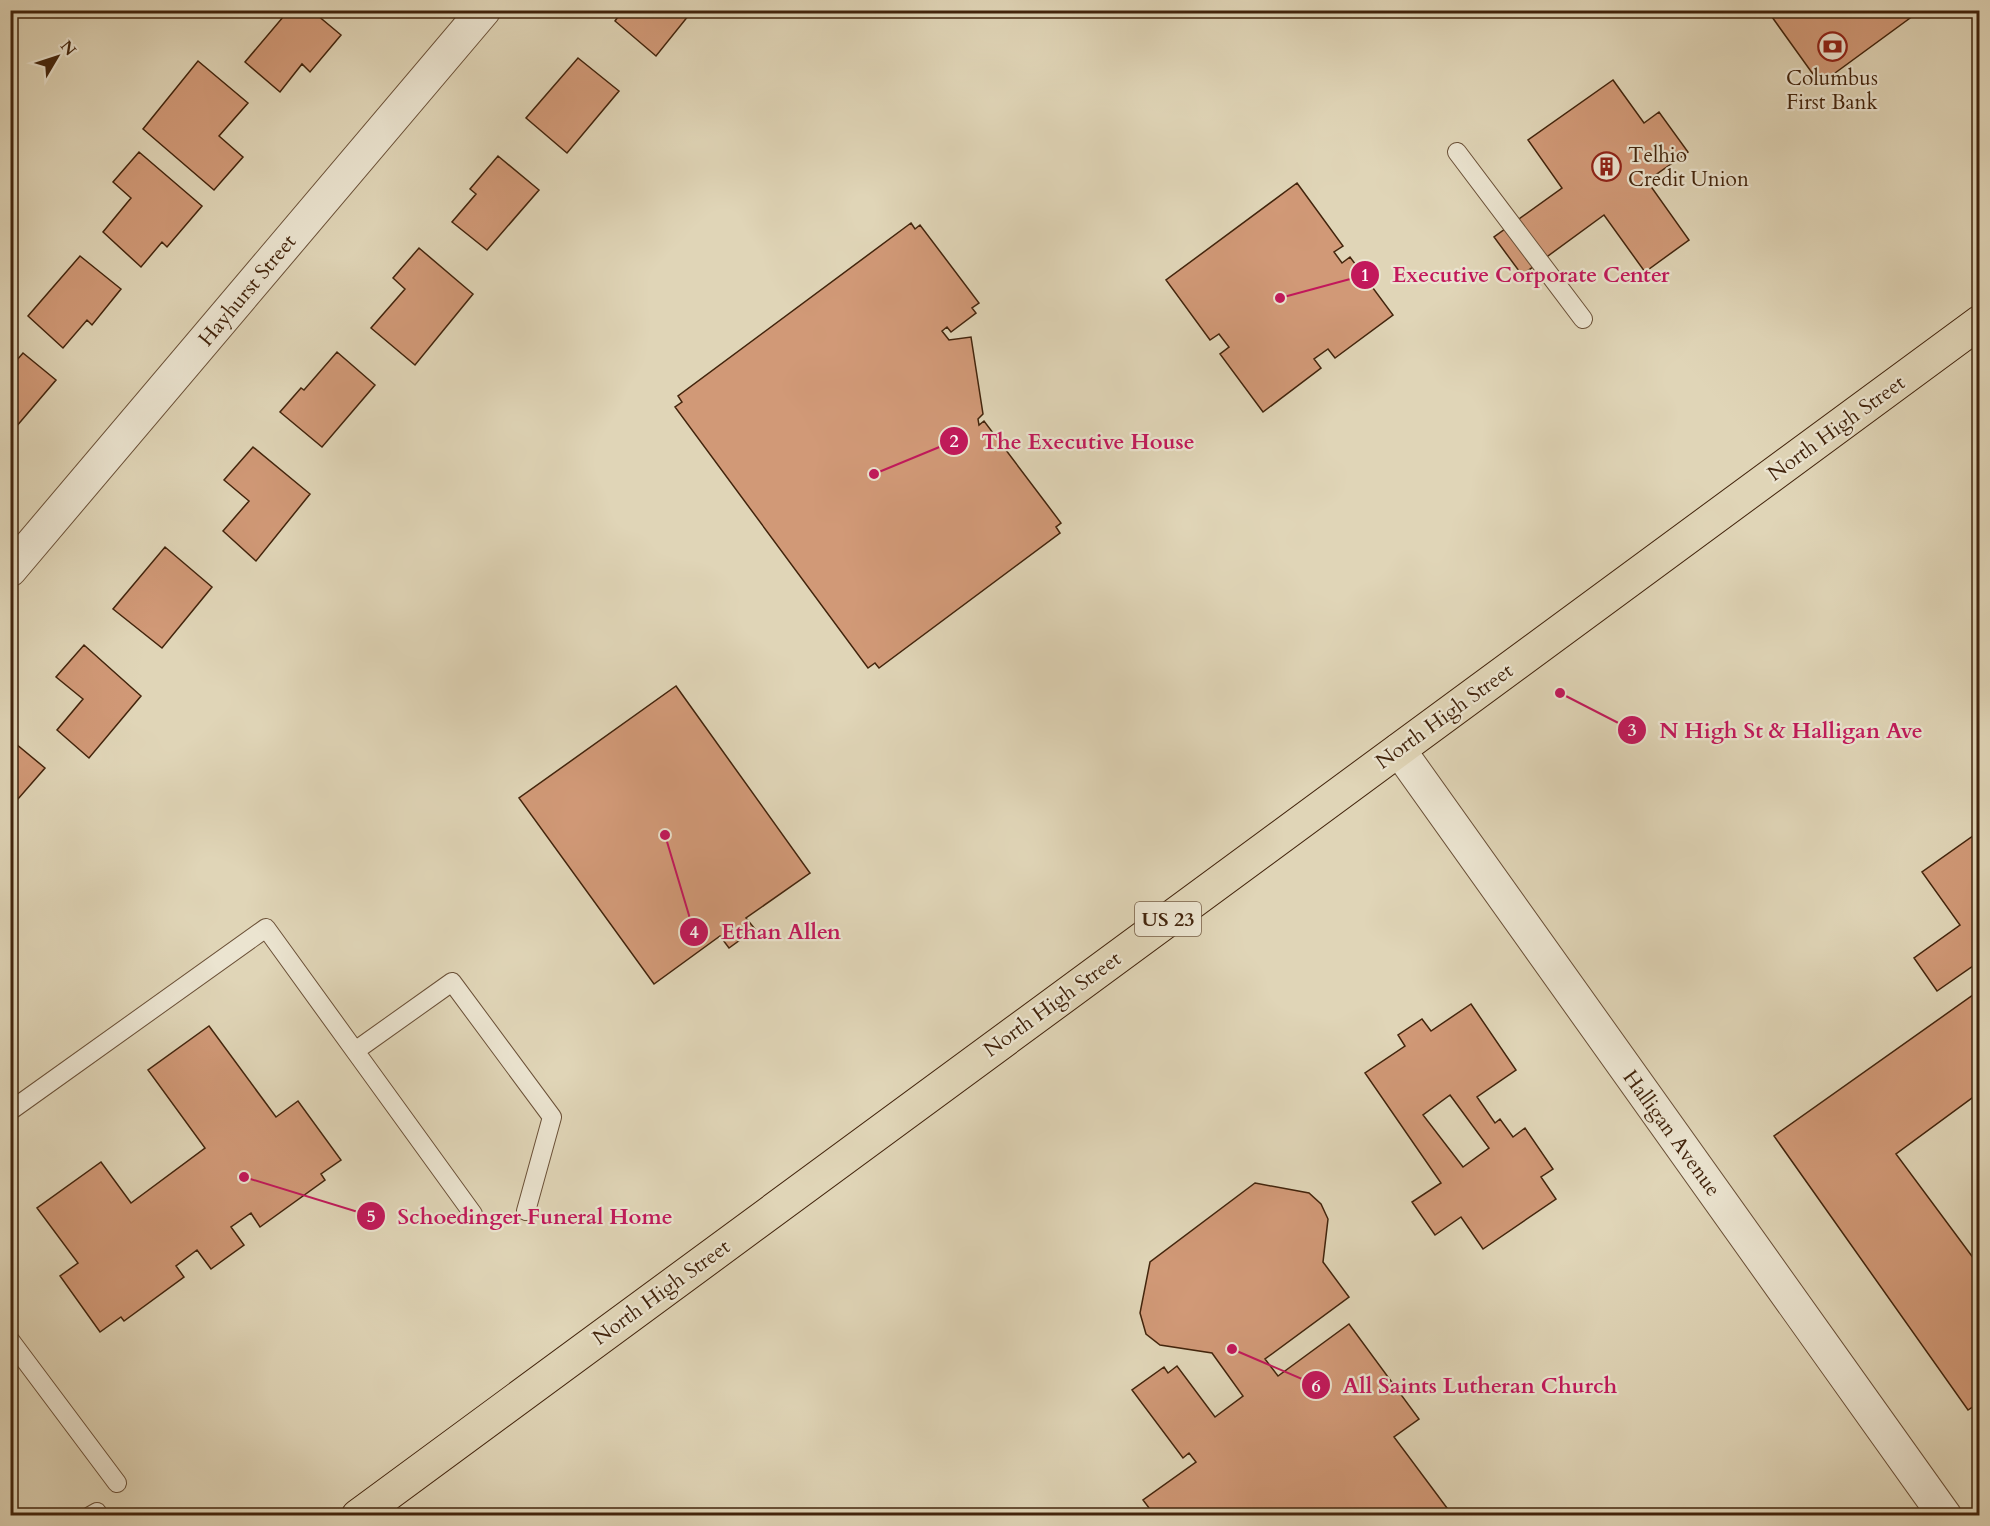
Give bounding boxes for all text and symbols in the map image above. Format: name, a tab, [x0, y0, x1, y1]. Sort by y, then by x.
north arrow	[27, 27, 87, 87]
bank icon: Columbus First Bank	[1816, 31, 1848, 63]
text: N	[55, 36, 81, 61]
place label: Columbus First Bank	[1786, 64, 1878, 117]
place label: Telhio Credit Union	[1628, 141, 1749, 194]
building icon: Telhio Credit Union	[1591, 151, 1623, 183]
street label: Hayhurst Street	[192, 228, 303, 353]
callout: Executive Corporate Center	[1350, 255, 1681, 295]
text: Executive Corporate Center	[1392, 260, 1670, 290]
text: 1	[1360, 263, 1370, 288]
street label: North High Street	[1762, 368, 1911, 488]
callout: The Executive House	[939, 421, 1206, 461]
text: The Executive House	[981, 427, 1195, 457]
text: 2	[949, 429, 959, 454]
street label: North High Street	[1370, 656, 1519, 776]
callout: N High St & Halligan Ave	[1617, 710, 1934, 750]
text: N High St & Halligan Ave	[1659, 716, 1923, 746]
text: 3	[1627, 718, 1637, 743]
road number: US 23	[1135, 902, 1201, 936]
callout: Ethan Allen	[679, 912, 853, 952]
text: Ethan Allen	[721, 917, 841, 947]
text: 4	[689, 920, 699, 945]
street label: North High Street	[978, 944, 1127, 1064]
street label: Halligan Avenue	[1616, 1064, 1727, 1202]
callout: Schoedinger Funeral Home	[356, 1196, 685, 1236]
text: Schoedinger Funeral Home	[397, 1202, 673, 1232]
text: 5	[366, 1204, 376, 1229]
street label: North High Street	[587, 1232, 736, 1352]
callout: All Saints Lutheran Church	[1301, 1365, 1630, 1405]
text: All Saints Lutheran Church	[1343, 1371, 1618, 1401]
text: 6	[1311, 1374, 1321, 1399]

